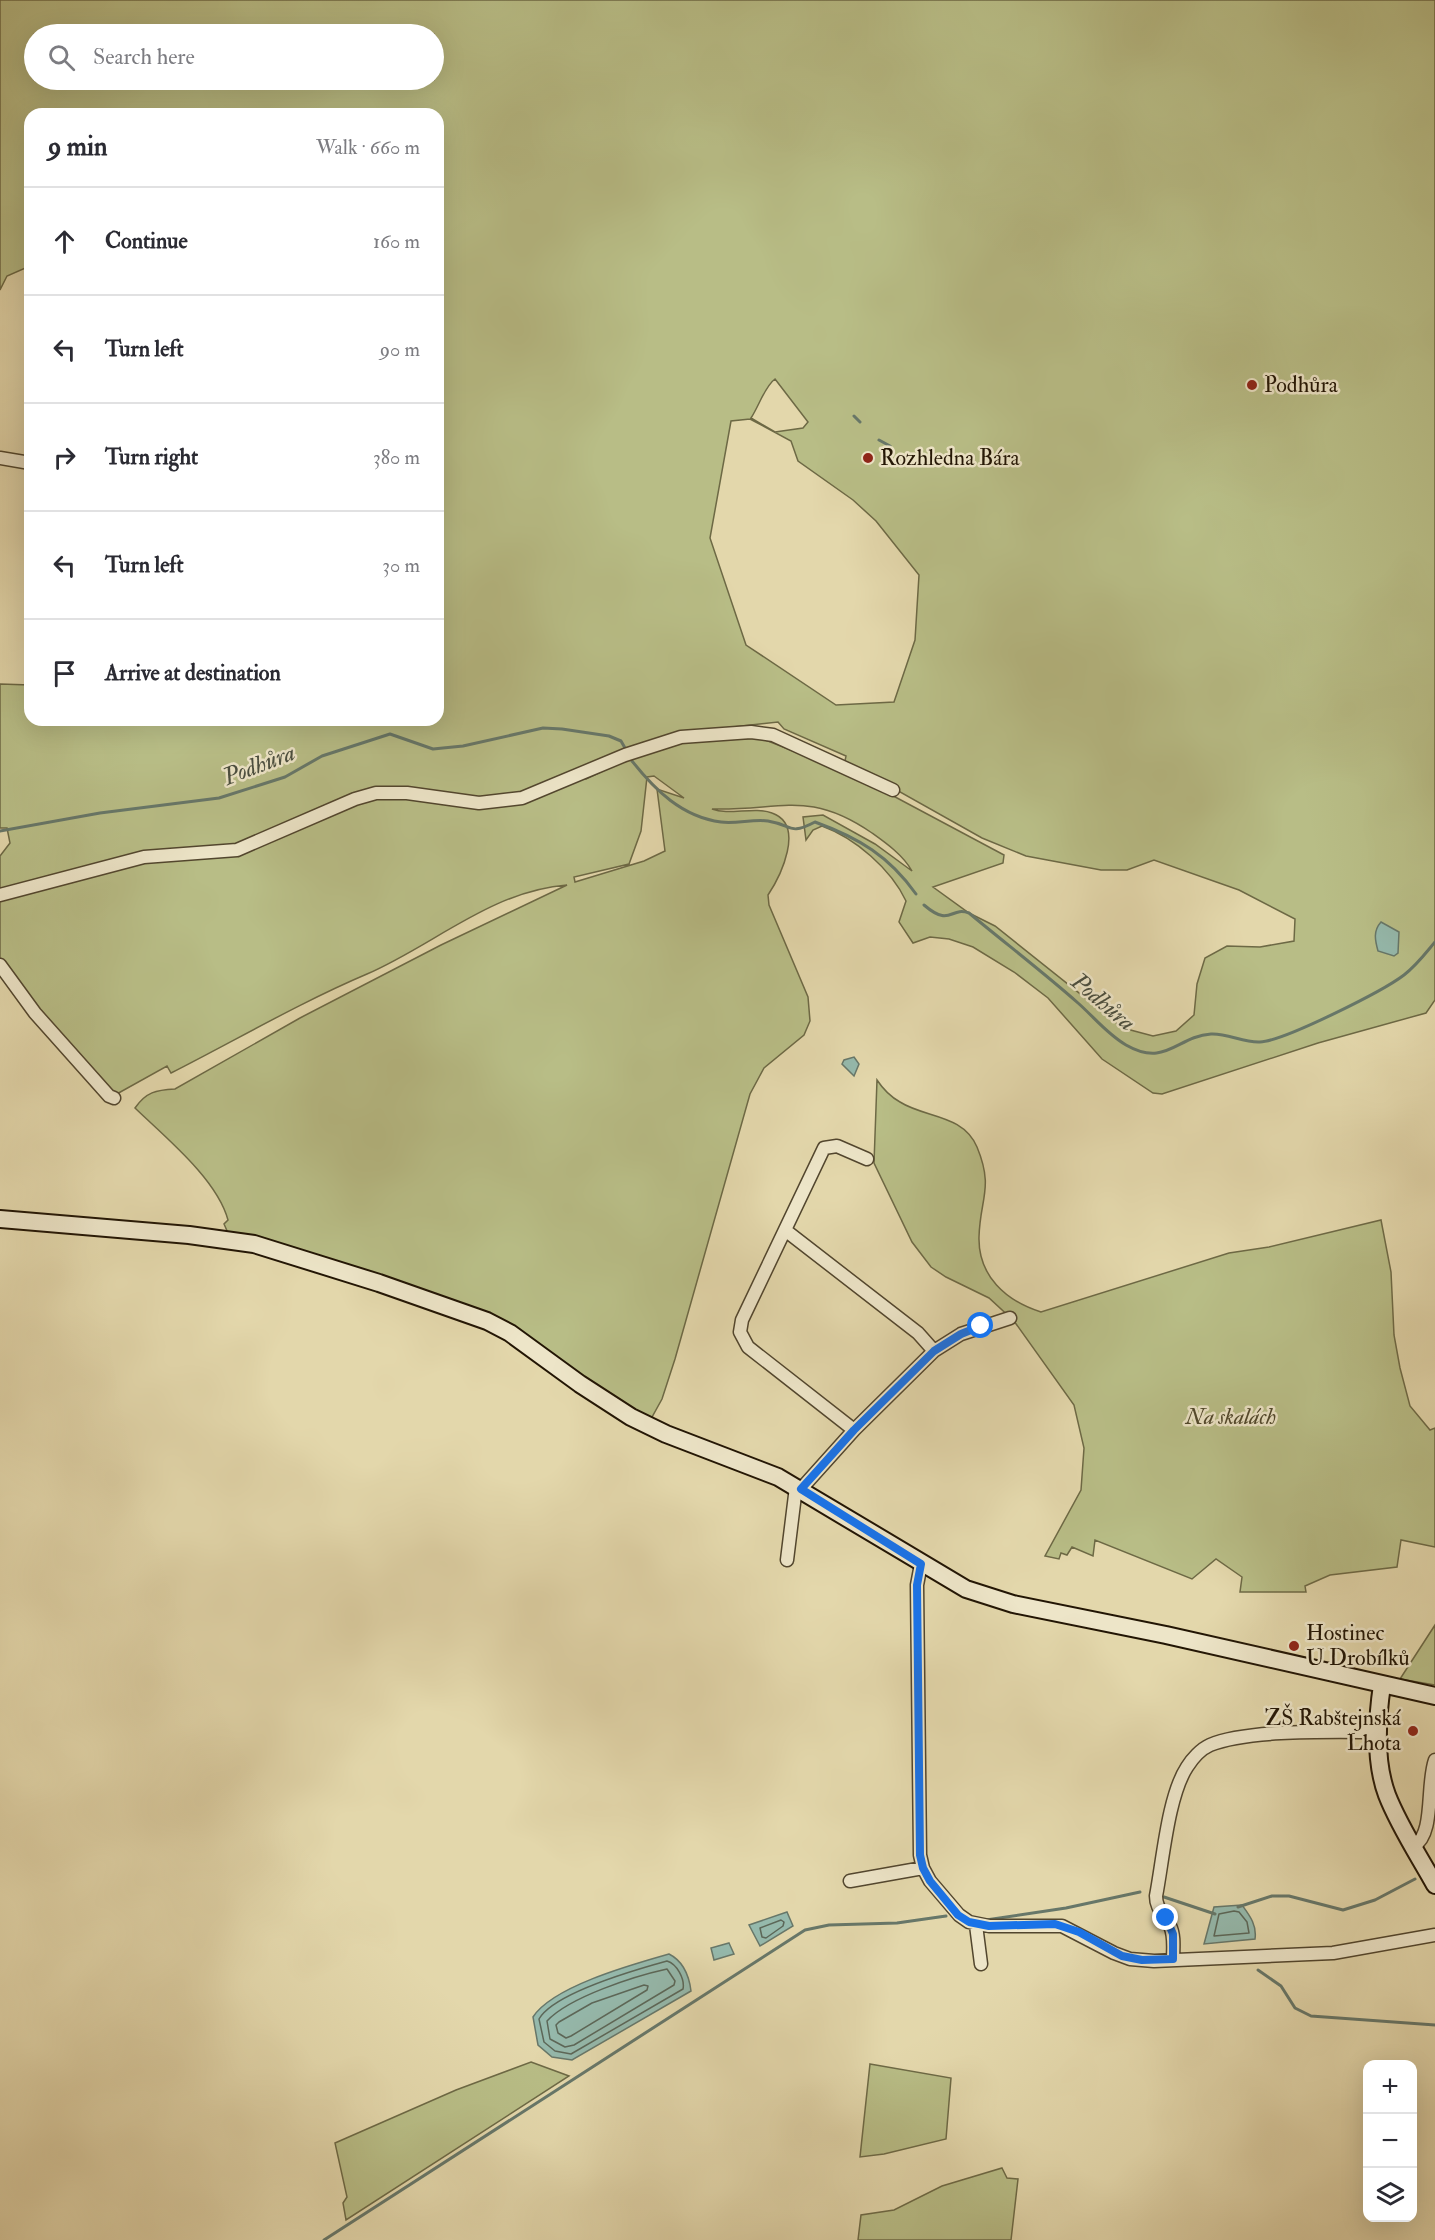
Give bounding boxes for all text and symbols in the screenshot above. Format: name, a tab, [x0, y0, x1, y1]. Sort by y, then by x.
search box	[24, 24, 444, 90]
icon: search	[45, 41, 78, 74]
text: Search here	[93, 43, 195, 71]
text: 9 min	[48, 131, 107, 163]
text: Walk · 660 m	[316, 135, 420, 160]
icon: ahead	[48, 225, 81, 258]
text: Continue	[105, 227, 188, 255]
text: 160 m	[373, 229, 420, 254]
icon: left	[48, 333, 81, 366]
text: Turn left	[105, 335, 184, 363]
text: 90 m	[380, 337, 420, 362]
place label: Podhůra	[1264, 371, 1339, 399]
marker: Podhůra	[1245, 378, 1259, 392]
icon: right	[48, 441, 81, 474]
text: Turn right	[105, 443, 198, 471]
place label: Rozhledna Bára	[880, 444, 1021, 472]
text: 380 m	[373, 445, 420, 470]
marker: Rozhledna Bára	[861, 451, 875, 465]
icon: left	[48, 549, 81, 582]
text: Turn left	[105, 551, 184, 579]
text: 30 m	[382, 553, 420, 578]
icon: arrive	[48, 657, 81, 690]
text: Arrive at destination	[105, 659, 281, 687]
water label: Podhůra	[218, 737, 300, 793]
water label: Podhůra	[1064, 965, 1142, 1038]
route start	[967, 1312, 993, 1338]
park label: Na skalách	[1185, 1403, 1276, 1431]
place label: Hostinec U Drobílků	[1306, 1619, 1410, 1672]
marker: Hostinec U Drobílků	[1287, 1639, 1301, 1653]
place label: ZŠ Rabštejnská Lhota	[1265, 1703, 1402, 1757]
marker: ZŠ Rabštejnská Lhota	[1406, 1724, 1420, 1738]
route end	[1152, 1904, 1178, 1930]
map controls	[1363, 2060, 1417, 2222]
button: +	[1363, 2060, 1417, 2114]
button: −	[1363, 2114, 1417, 2168]
button: layers	[1363, 2168, 1417, 2222]

